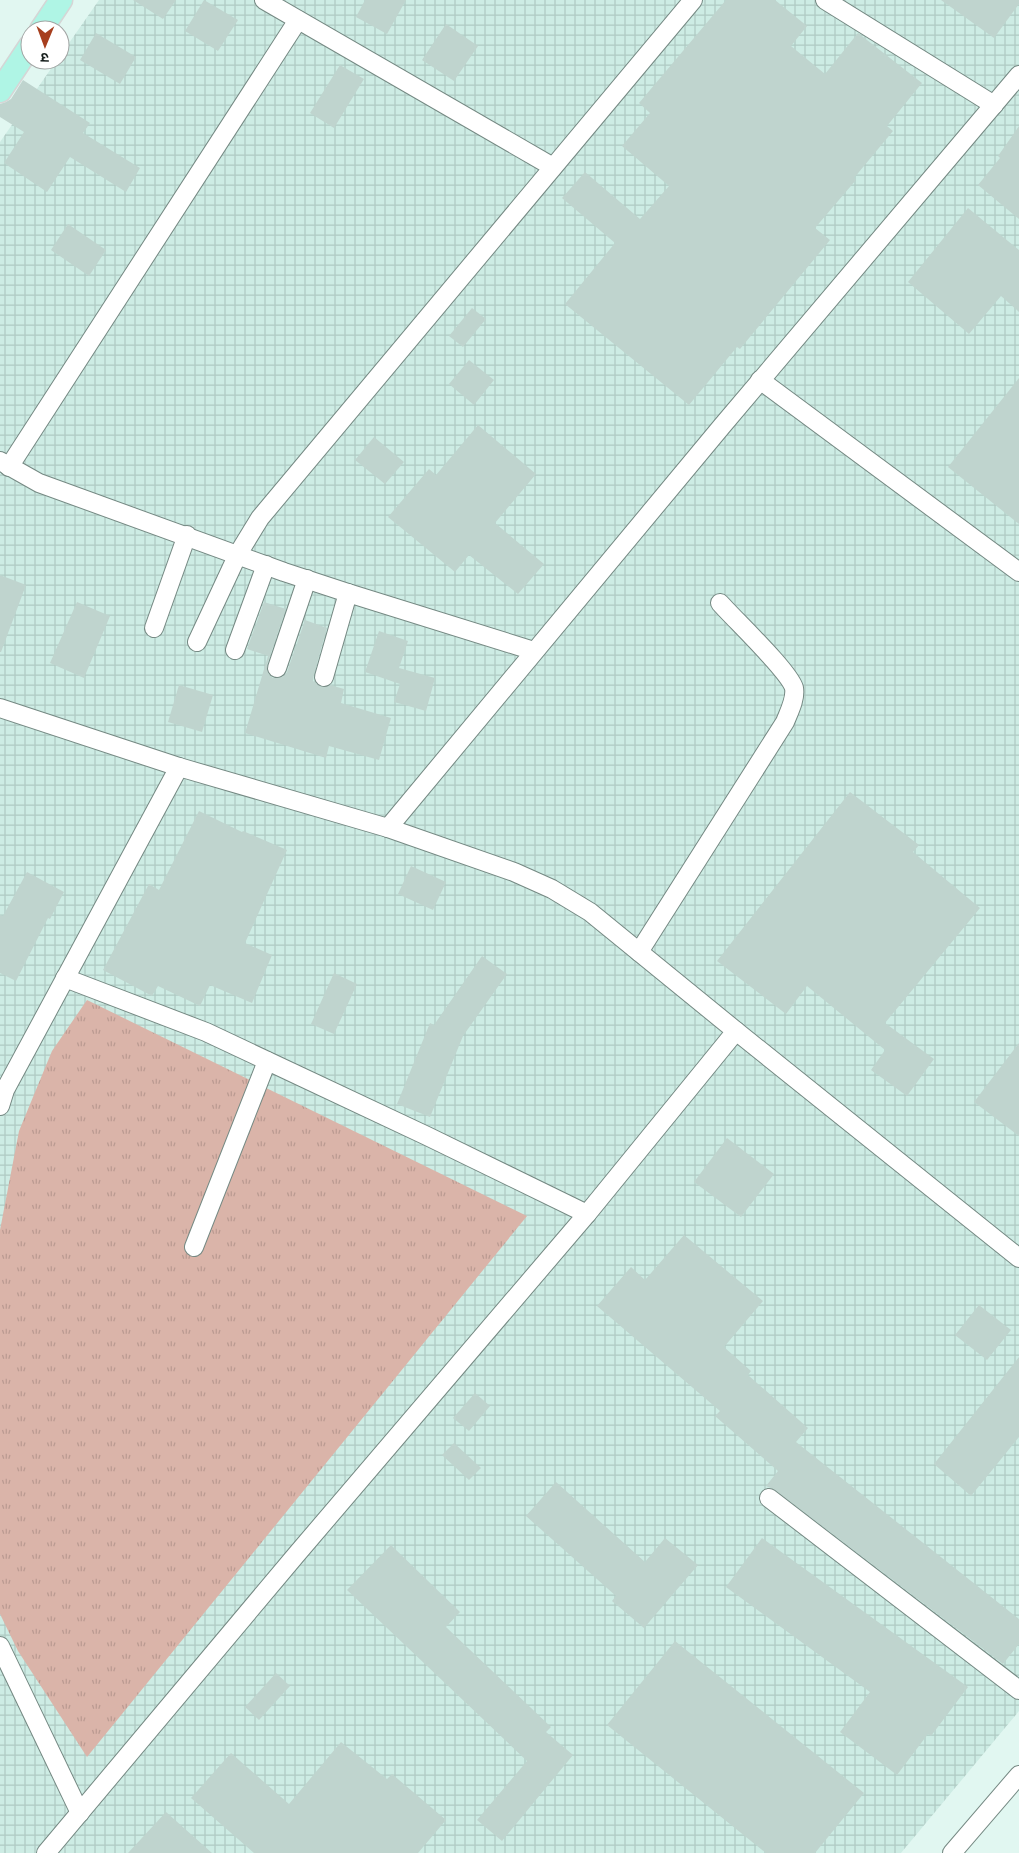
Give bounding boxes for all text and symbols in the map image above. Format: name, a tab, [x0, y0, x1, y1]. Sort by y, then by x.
north arrow	[20, 20, 70, 70]
text: उ	[40, 50, 49, 67]

